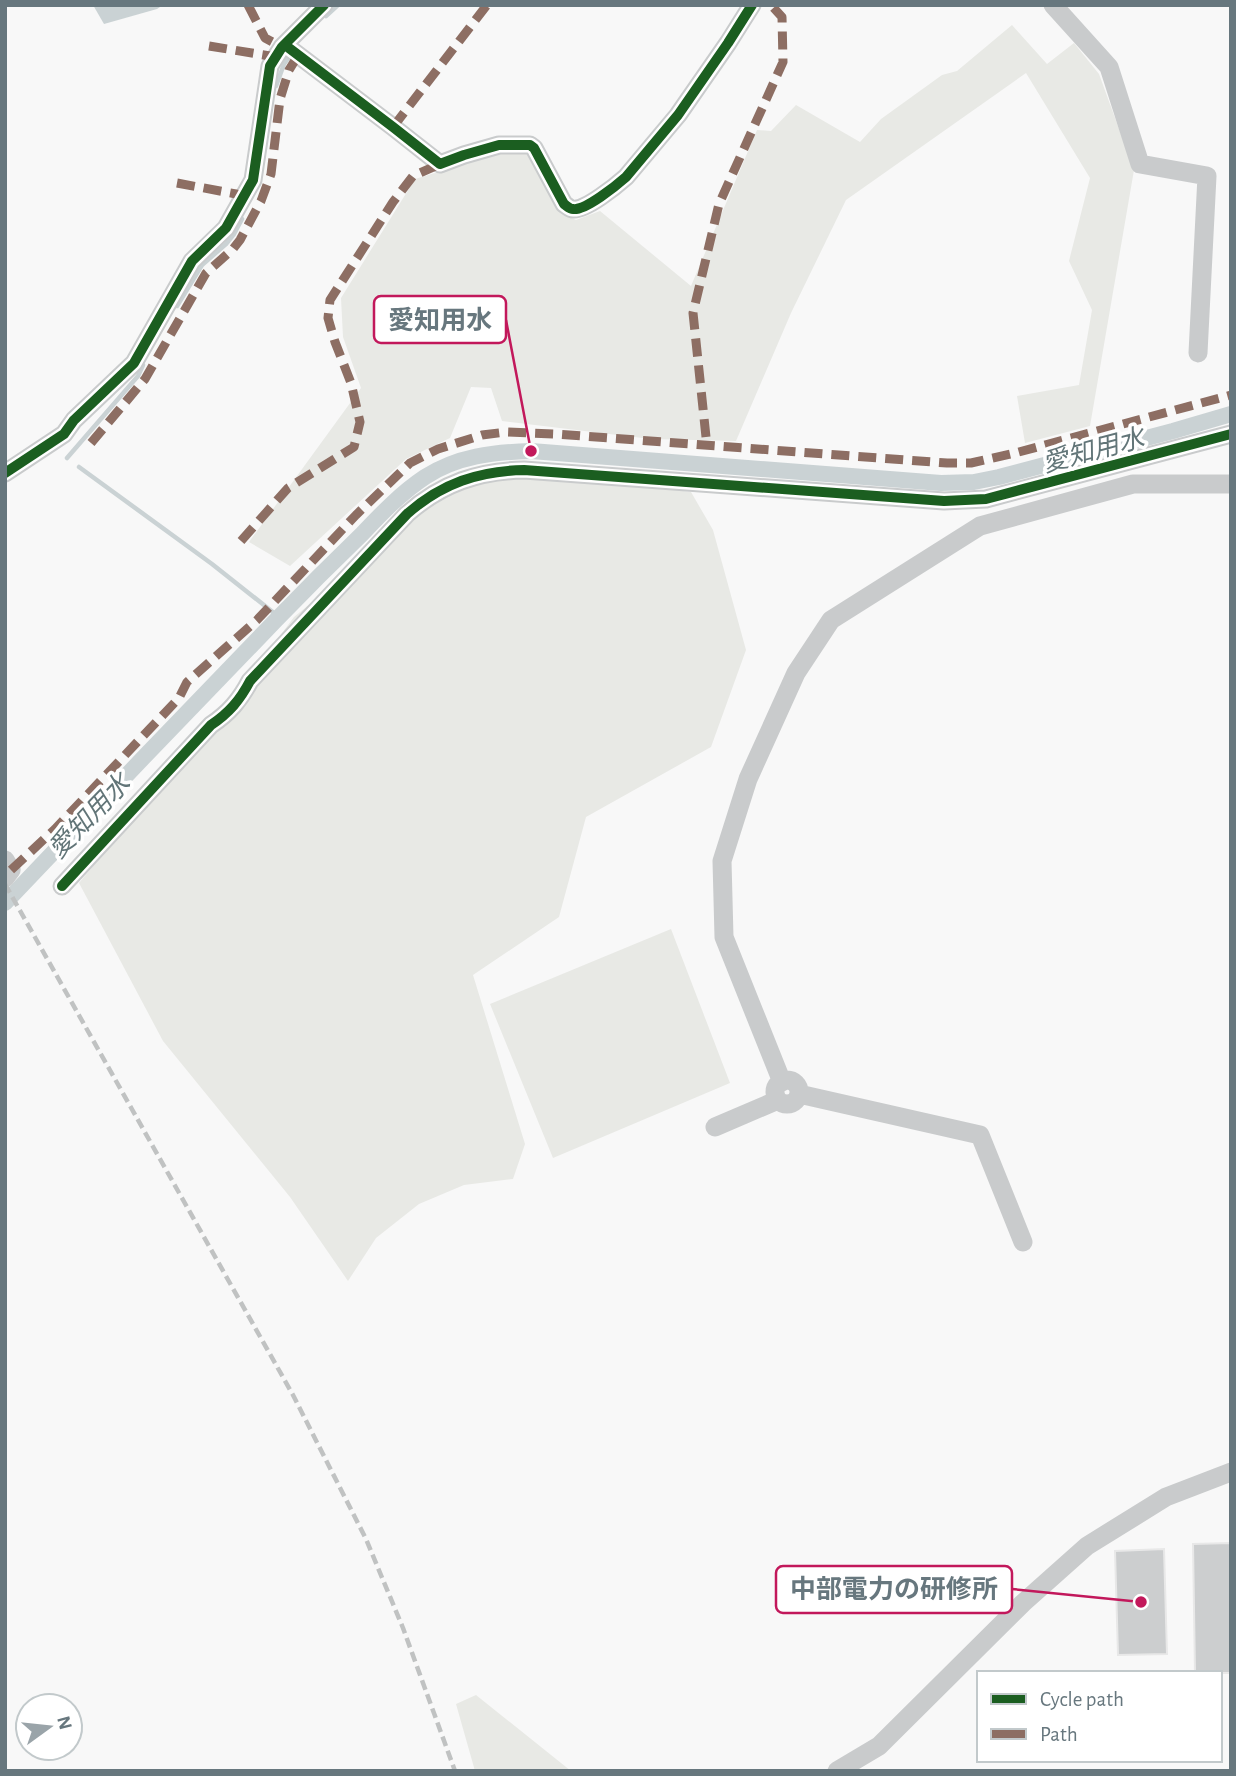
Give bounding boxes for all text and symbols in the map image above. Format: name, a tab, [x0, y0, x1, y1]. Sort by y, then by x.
callout: 愛知用水	[374, 296, 506, 343]
text: 愛知用水	[388, 306, 492, 334]
water label: 愛知用水	[1039, 423, 1150, 477]
water label: 愛知用水	[44, 767, 137, 863]
callout: 中部電力の研修所	[776, 1566, 1012, 1613]
text: 中部電力の研修所	[790, 1575, 998, 1603]
legend	[977, 1671, 1222, 1762]
text: Cycle path	[1040, 1689, 1124, 1710]
north arrow	[14, 1692, 84, 1762]
text: N	[53, 1714, 75, 1732]
text: Path	[1040, 1724, 1078, 1745]

